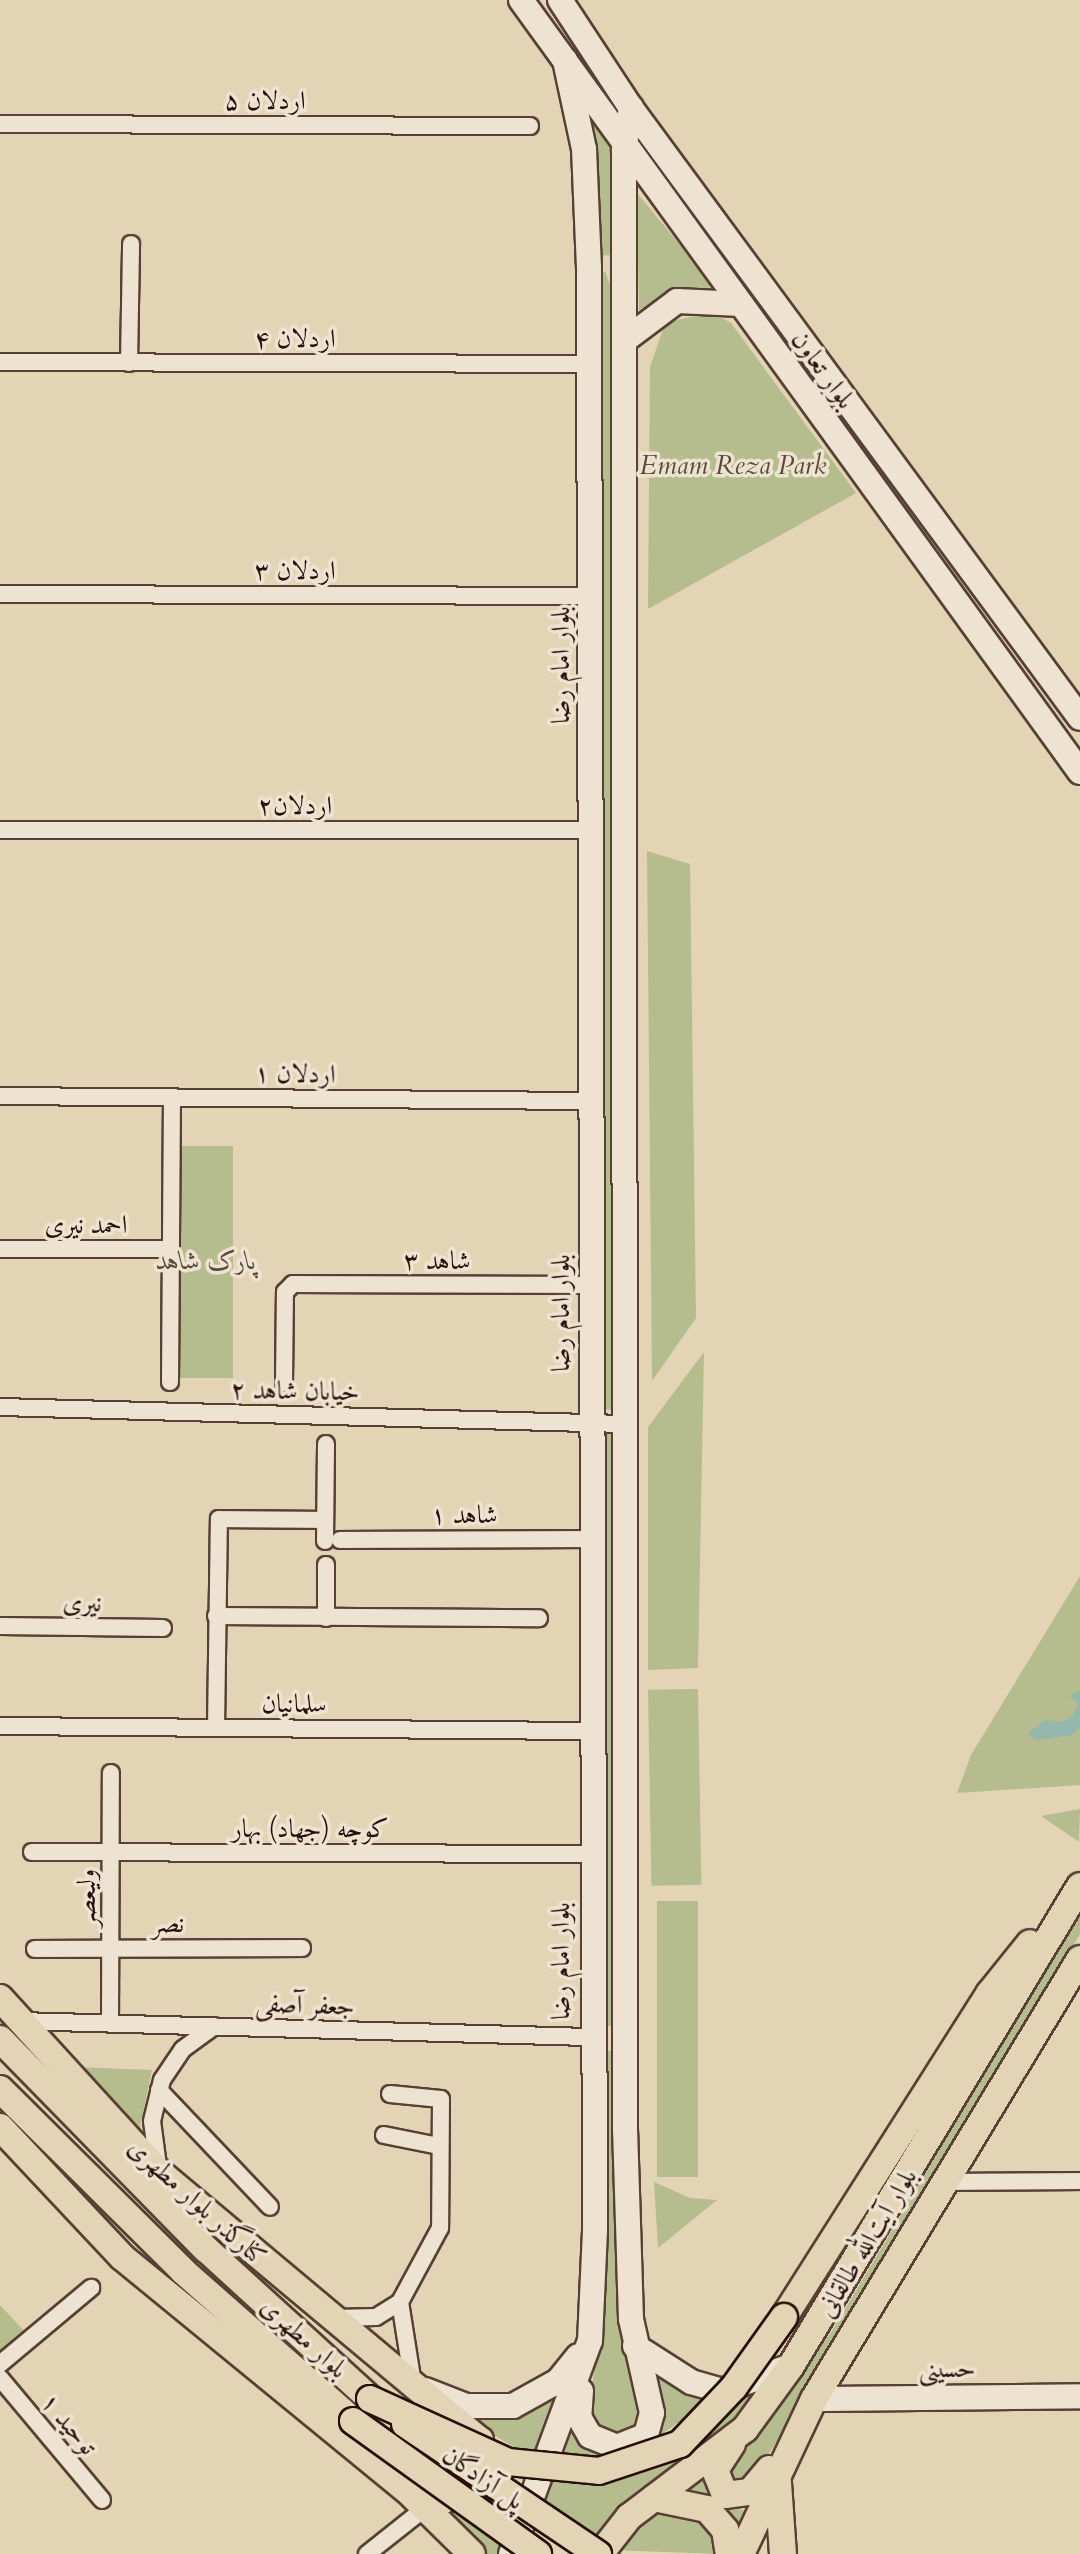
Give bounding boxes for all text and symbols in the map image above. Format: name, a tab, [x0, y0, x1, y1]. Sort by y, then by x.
street label: اردلان ۵	[224, 85, 306, 117]
street label: اردلان ۴	[254, 323, 336, 355]
street label: بلوار تعاون	[784, 325, 862, 415]
park label: Emam Reza Park	[640, 450, 826, 482]
street label: اردلان ۳	[254, 555, 336, 587]
street label: بلوار امام رضا	[545, 606, 577, 724]
street label: اردلان۲	[258, 790, 332, 822]
street label: اردلان ۱	[254, 1058, 336, 1090]
street label: احمد نیری	[45, 1209, 127, 1241]
park label: پارک شاهد	[156, 1245, 256, 1277]
street label: شاهد ۳	[404, 1245, 470, 1277]
street label: بلوار امام رضا	[545, 1254, 577, 1372]
street label: خیابان شاهد ۲	[230, 1374, 360, 1408]
street label: شاهد ۱	[431, 1499, 497, 1531]
street label: نیری	[62, 1587, 102, 1619]
street label: سلمانیان	[261, 1688, 327, 1720]
street label: کوچه (جهاد) بهار	[231, 1813, 389, 1845]
street label: ولیعصر	[71, 1869, 103, 1927]
street label: بلوار امام رضا	[545, 1902, 577, 2020]
street label: نصر	[152, 1908, 184, 1940]
street label: جعفر آصفی	[255, 1988, 355, 2022]
street label: کنارگذر بلوار مطهری	[122, 2132, 272, 2272]
street label: بلوار آیت‌الله طالقانی	[810, 2163, 924, 2323]
street label: بلوار مطهری	[254, 2291, 354, 2385]
street label: حسینی	[918, 2353, 976, 2385]
street label: توحید ۱	[34, 2387, 104, 2461]
street label: پل آزادگان	[436, 2439, 530, 2517]

